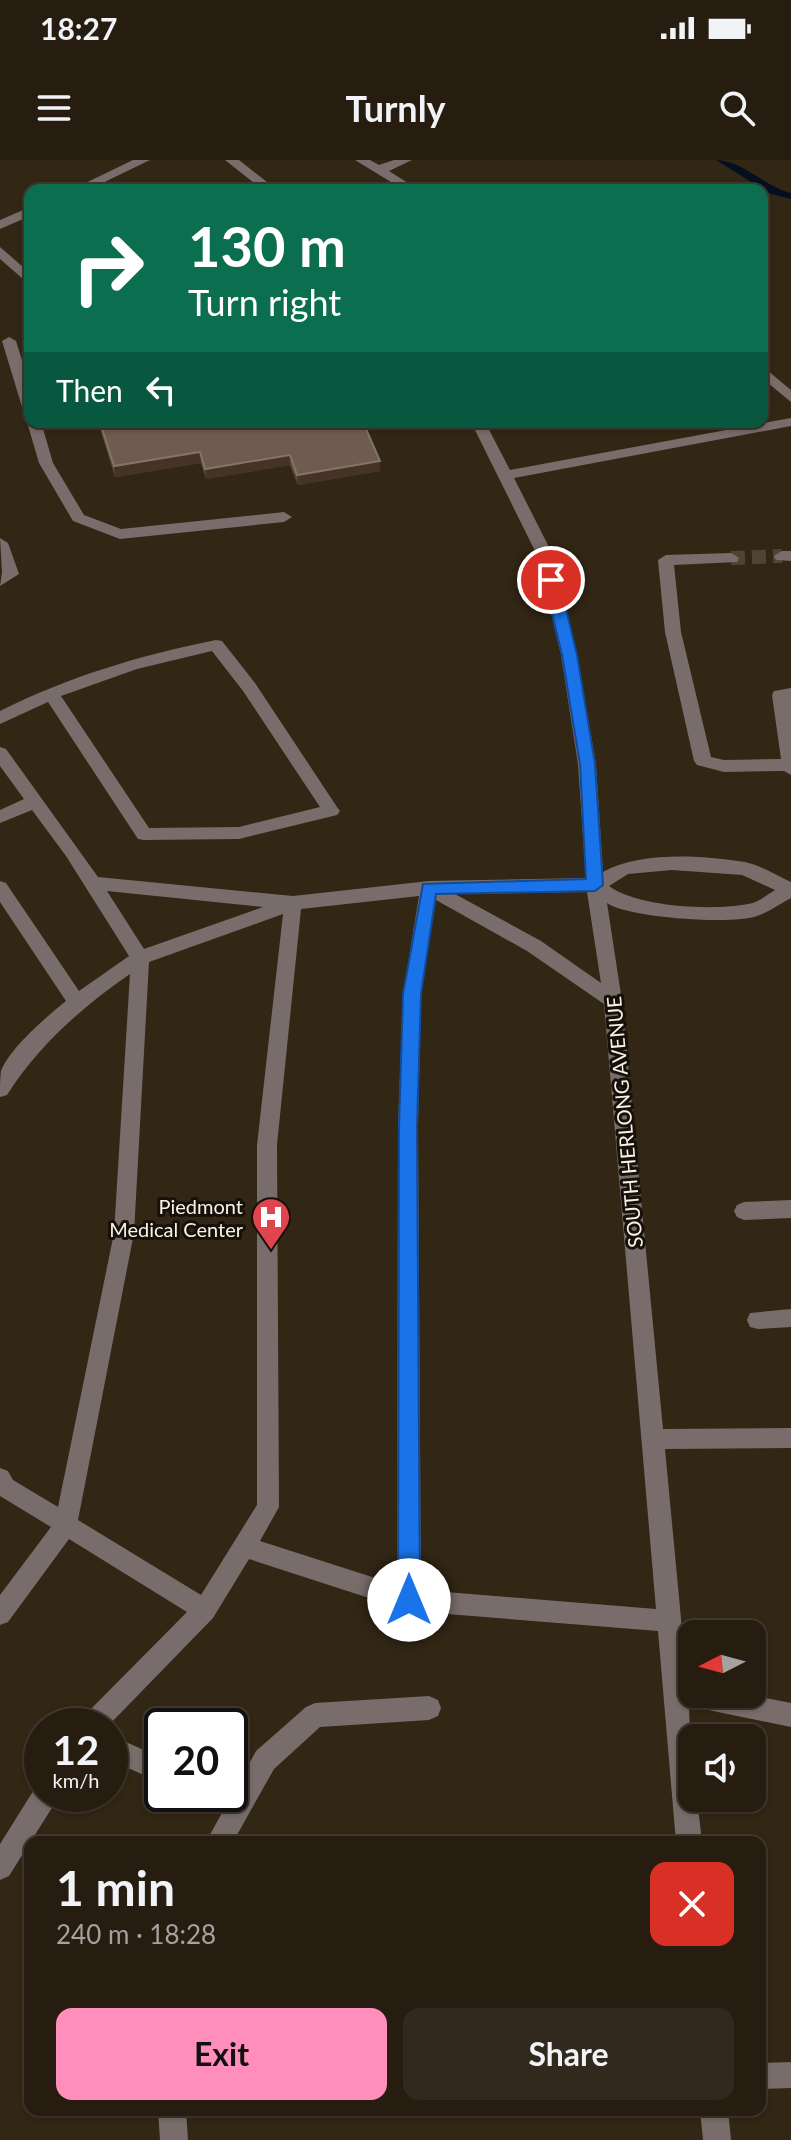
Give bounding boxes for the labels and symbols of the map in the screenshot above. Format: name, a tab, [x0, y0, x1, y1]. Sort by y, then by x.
pin	[517, 546, 585, 614]
street label: SOUTH HERLONG AVENUE	[601, 995, 647, 1249]
place label: Piedmont Medical Center	[109, 1194, 244, 1241]
hospital icon: Piedmont Medical Center	[250, 1196, 292, 1251]
position arrow	[367, 1558, 451, 1642]
north arrow	[678, 1620, 766, 1708]
speed limit sign: 20	[144, 1708, 248, 1812]

